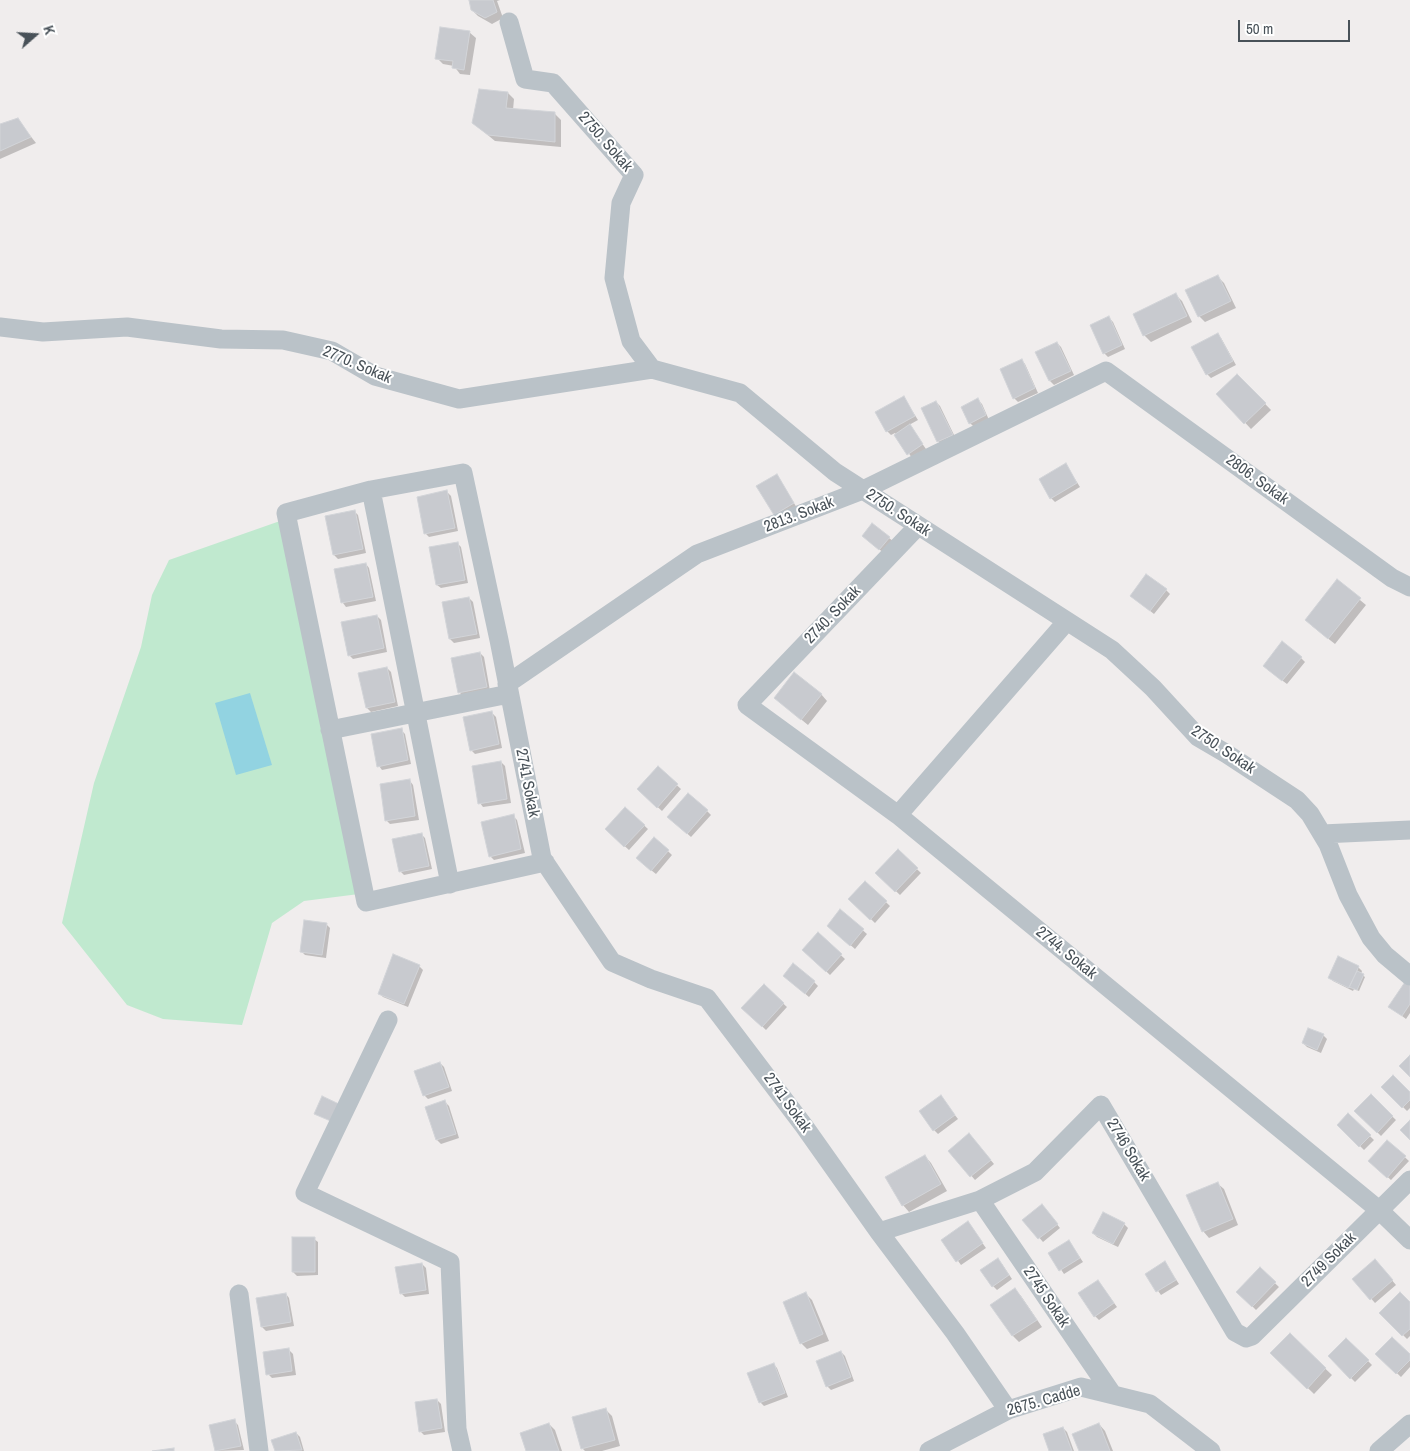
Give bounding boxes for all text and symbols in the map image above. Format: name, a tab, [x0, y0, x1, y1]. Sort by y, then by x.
north arrow	[10, 10, 60, 60]
scale bar	[1240, 10, 1352, 42]
text: 50 m	[1246, 18, 1273, 39]
text: K	[39, 23, 59, 37]
street label: 2750. Sokak	[574, 108, 636, 176]
street label: 2770. Sokak	[320, 342, 394, 388]
street label: 2806. Sokak	[1222, 451, 1292, 509]
street label: 2750. Sokak	[862, 485, 934, 541]
street label: 2813. Sokak	[762, 493, 836, 537]
street label: 2740. Sokak	[801, 582, 865, 648]
street label: 2750. Sokak	[1187, 722, 1259, 778]
street label: 2741 Sokak	[511, 747, 543, 819]
street label: 2744. Sokak	[1032, 923, 1100, 983]
street label: 2741 Sokak	[759, 1069, 815, 1137]
street label: 2746 Sokak	[1102, 1115, 1154, 1185]
street label: 2749 Sokak	[1298, 1229, 1360, 1291]
street label: 2745 Sokak	[1019, 1263, 1073, 1331]
street label: 2675. Cadde	[1005, 1381, 1083, 1421]

